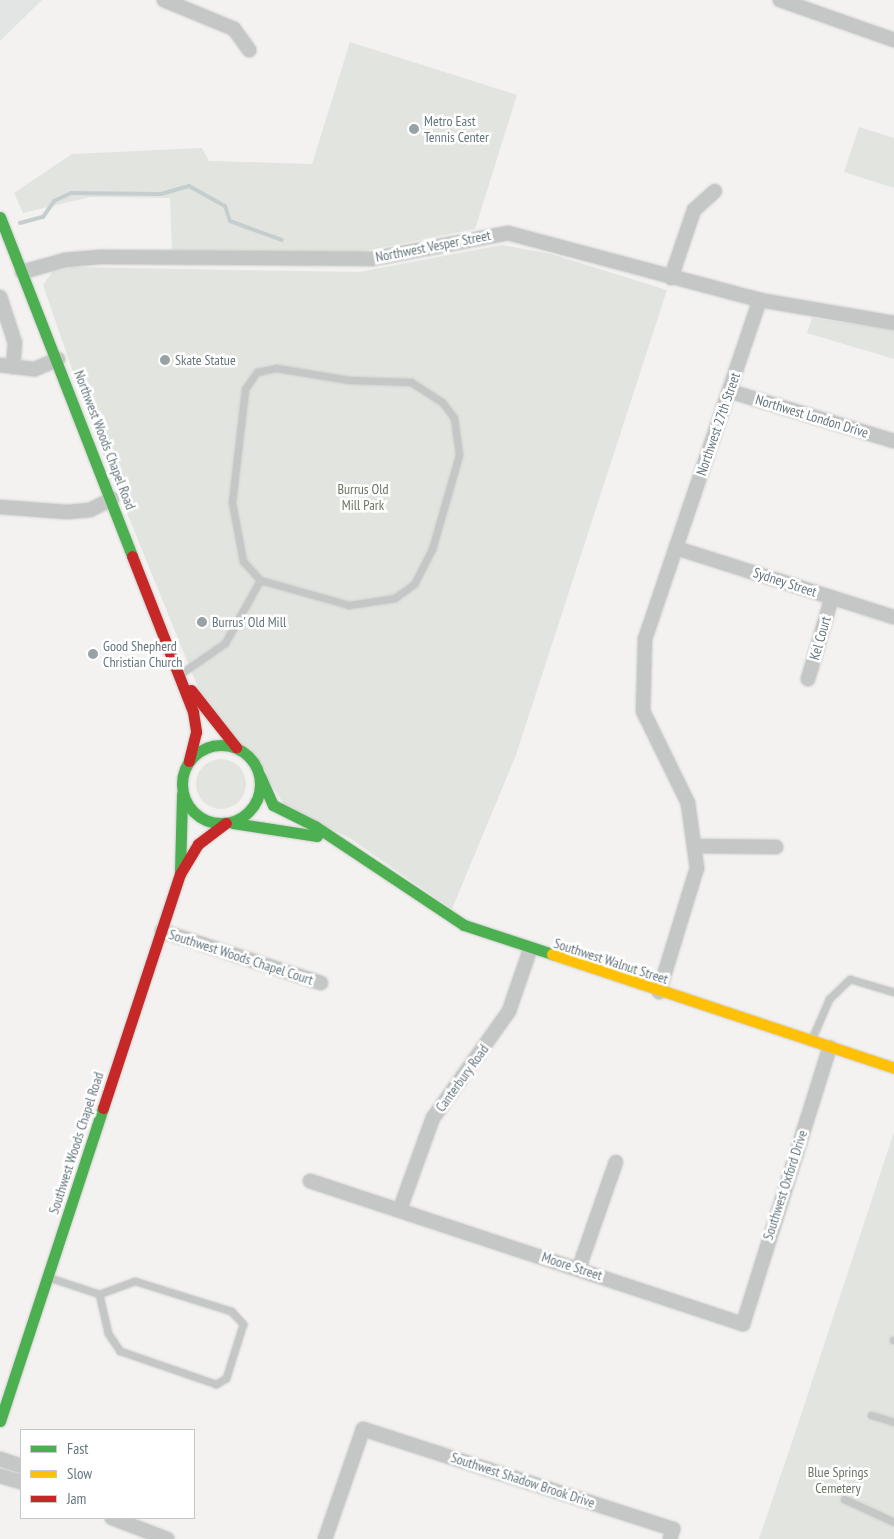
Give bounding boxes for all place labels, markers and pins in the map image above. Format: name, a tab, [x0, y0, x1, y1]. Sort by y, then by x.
place label: Metro East Tennis Center	[424, 113, 489, 146]
marker: Metro East Tennis Center	[408, 123, 420, 135]
place label: Skate Statue	[175, 352, 236, 368]
marker: Skate Statue	[159, 354, 171, 366]
place label: Burrus' Old Mill	[212, 614, 287, 630]
marker: Burrus' Old Mill	[196, 616, 208, 628]
place label: Good Shepherd Christian Church	[103, 638, 182, 670]
marker: Good Shepherd Christian Church	[87, 648, 99, 660]

